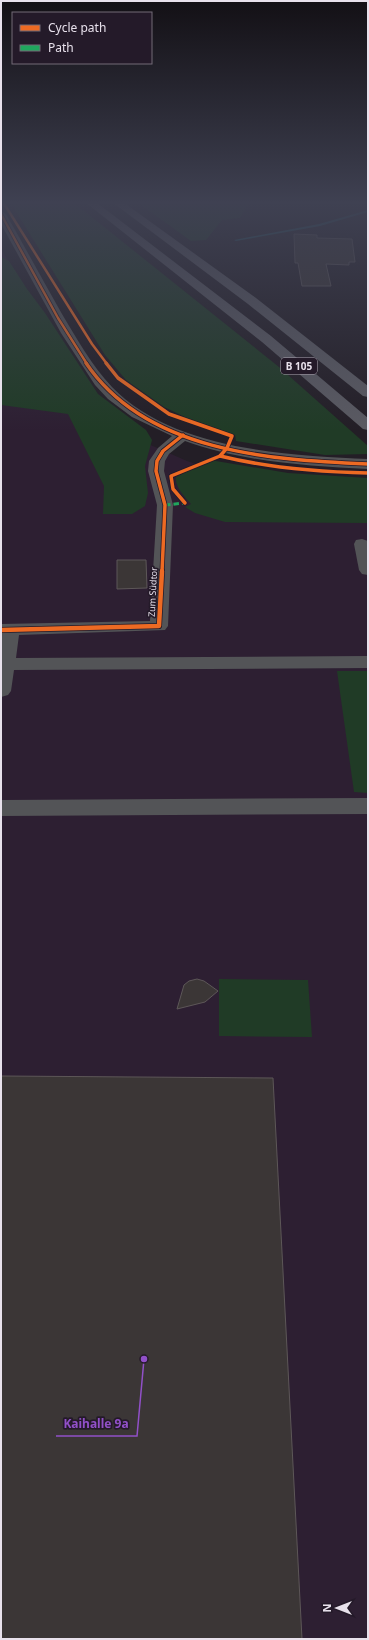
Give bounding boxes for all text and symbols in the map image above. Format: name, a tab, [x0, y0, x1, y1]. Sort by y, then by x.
legend	[12, 12, 152, 64]
text: Cycle path	[48, 19, 106, 36]
text: Path	[48, 39, 74, 56]
road number: B 105	[281, 358, 317, 374]
street label: Zum Südtor	[145, 566, 160, 617]
callout: Kaihalle 9a	[56, 1412, 137, 1436]
text: Kaihalle 9a	[63, 1415, 129, 1432]
north arrow	[317, 1588, 357, 1628]
text: N	[319, 1604, 334, 1612]

